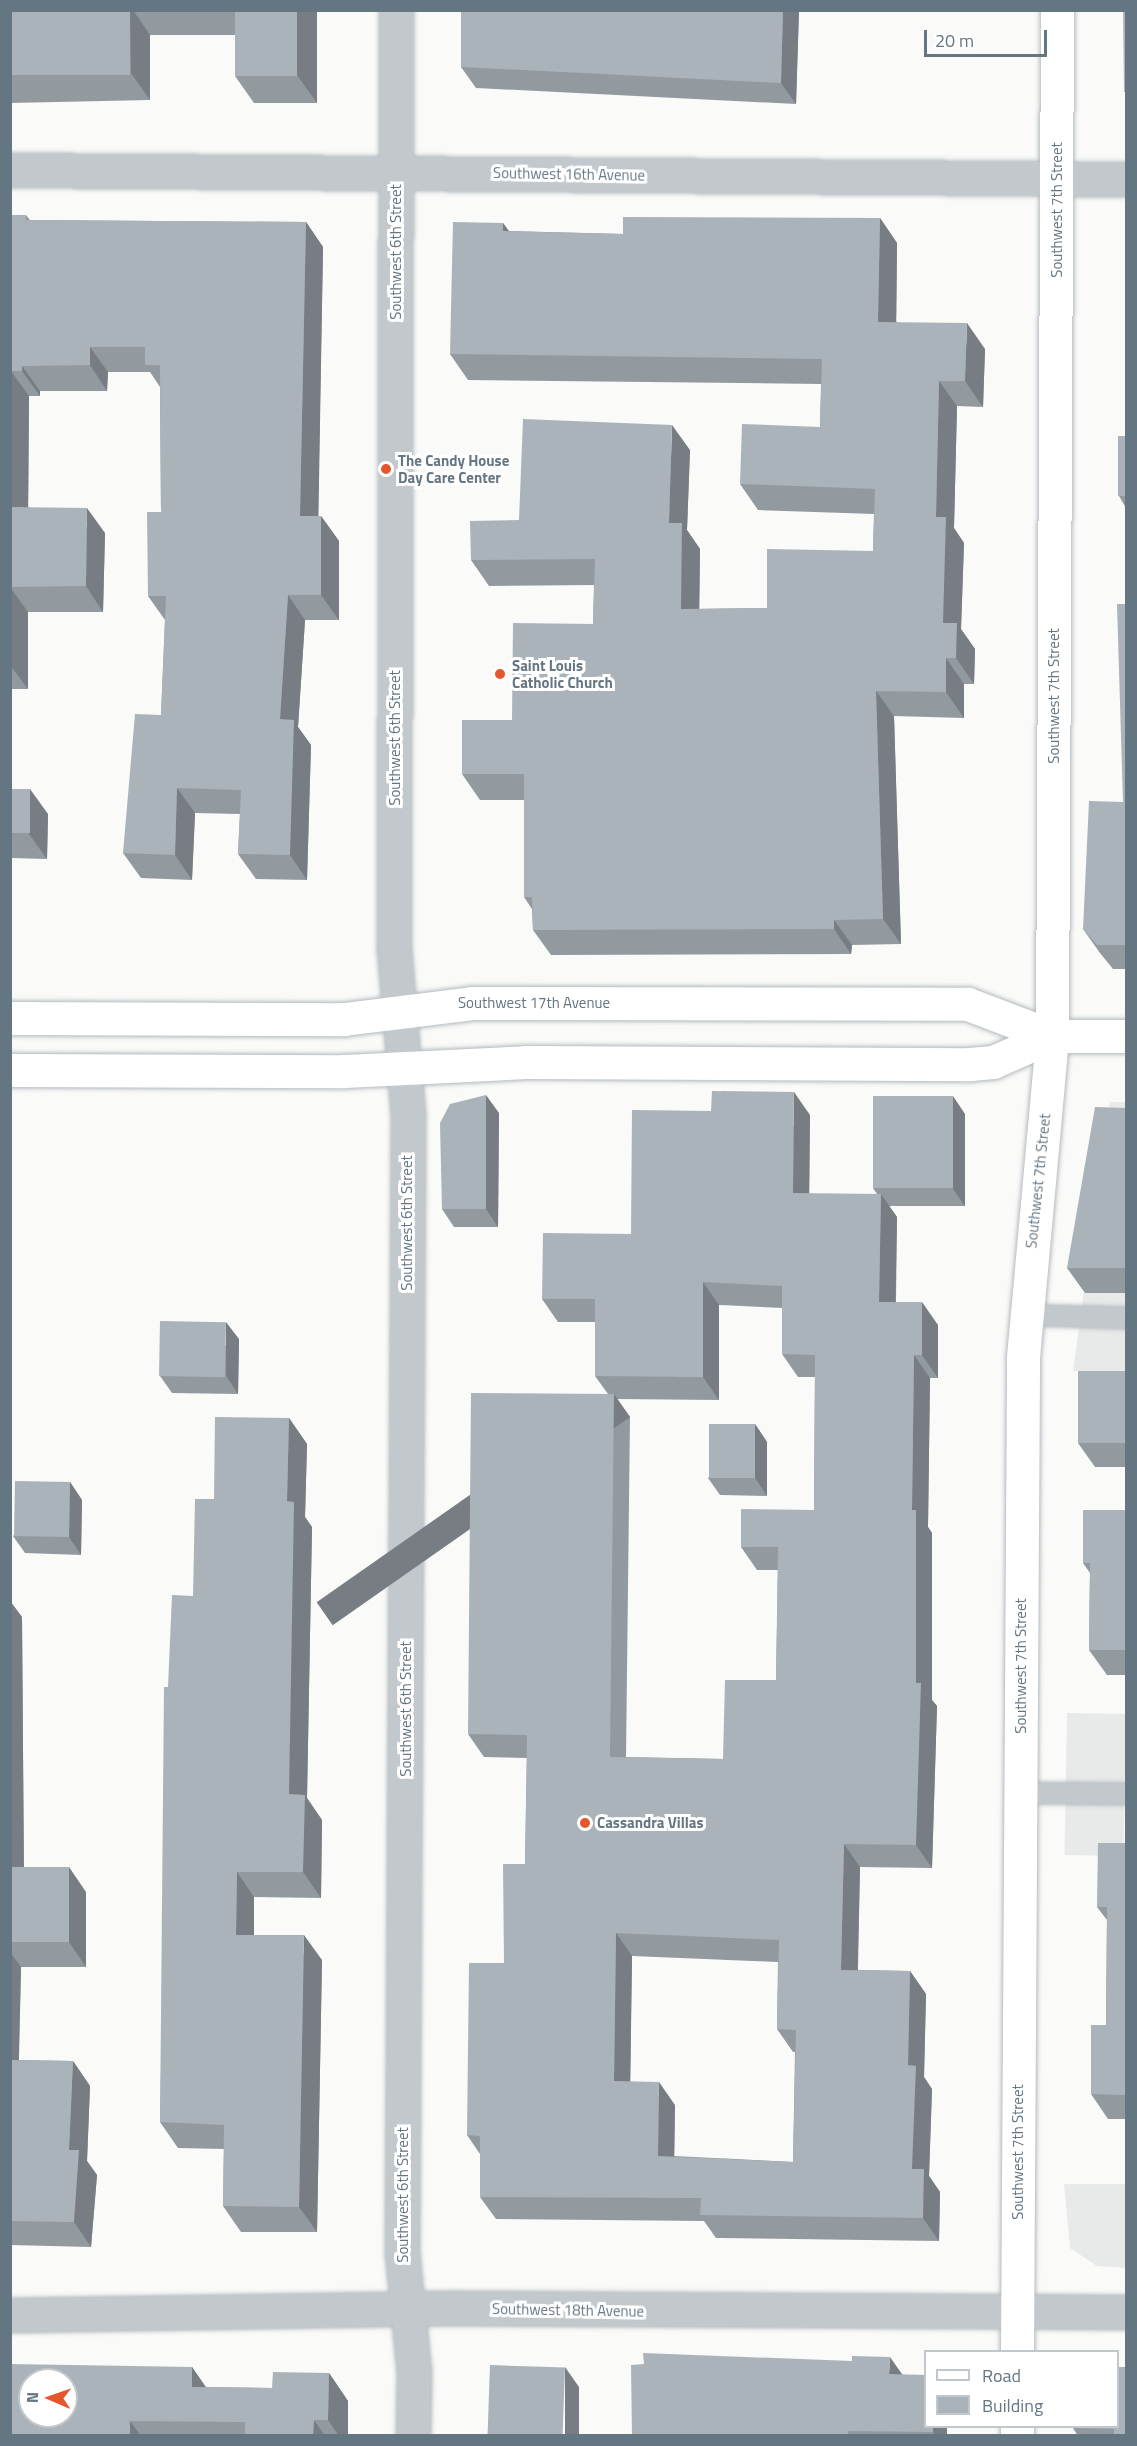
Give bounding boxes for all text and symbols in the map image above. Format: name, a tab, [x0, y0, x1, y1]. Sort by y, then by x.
scale bar	[927, 18, 1050, 56]
text: 20 m	[935, 27, 974, 54]
street label: Southwest 7th Street	[1048, 142, 1066, 278]
street label: Southwest 16th Avenue	[493, 164, 645, 184]
street label: Southwest 6th Street	[387, 184, 405, 320]
place label: The Candy House Day Care Center	[398, 451, 509, 486]
marker: The Candy House Day Care Center	[379, 462, 393, 476]
street label: Southwest 7th Street	[1045, 628, 1063, 764]
place label: Saint Louis Catholic Church	[512, 656, 613, 691]
marker: Saint Louis Catholic Church	[493, 667, 507, 681]
street label: Southwest 6th Street	[386, 670, 404, 806]
street label: Southwest 17th Avenue	[458, 994, 610, 1012]
street label: Southwest 7th Street	[1022, 1113, 1054, 1249]
street label: Southwest 6th Street	[398, 1155, 416, 1291]
street label: Southwest 7th Street	[1012, 1598, 1030, 1734]
street label: Southwest 6th Street	[397, 1641, 415, 1777]
place label: Cassandra Villas	[597, 1814, 703, 1832]
marker: Cassandra Villas	[578, 1816, 592, 1830]
street label: Southwest 7th Street	[1009, 2084, 1027, 2220]
street label: Southwest 6th Street	[394, 2127, 412, 2263]
street label: Southwest 18th Avenue	[492, 2300, 644, 2320]
legend	[924, 2350, 1119, 2428]
text: Road	[982, 2362, 1021, 2389]
north arrow	[18, 2368, 78, 2428]
text: N	[20, 2391, 44, 2403]
text: Building	[982, 2392, 1043, 2419]

